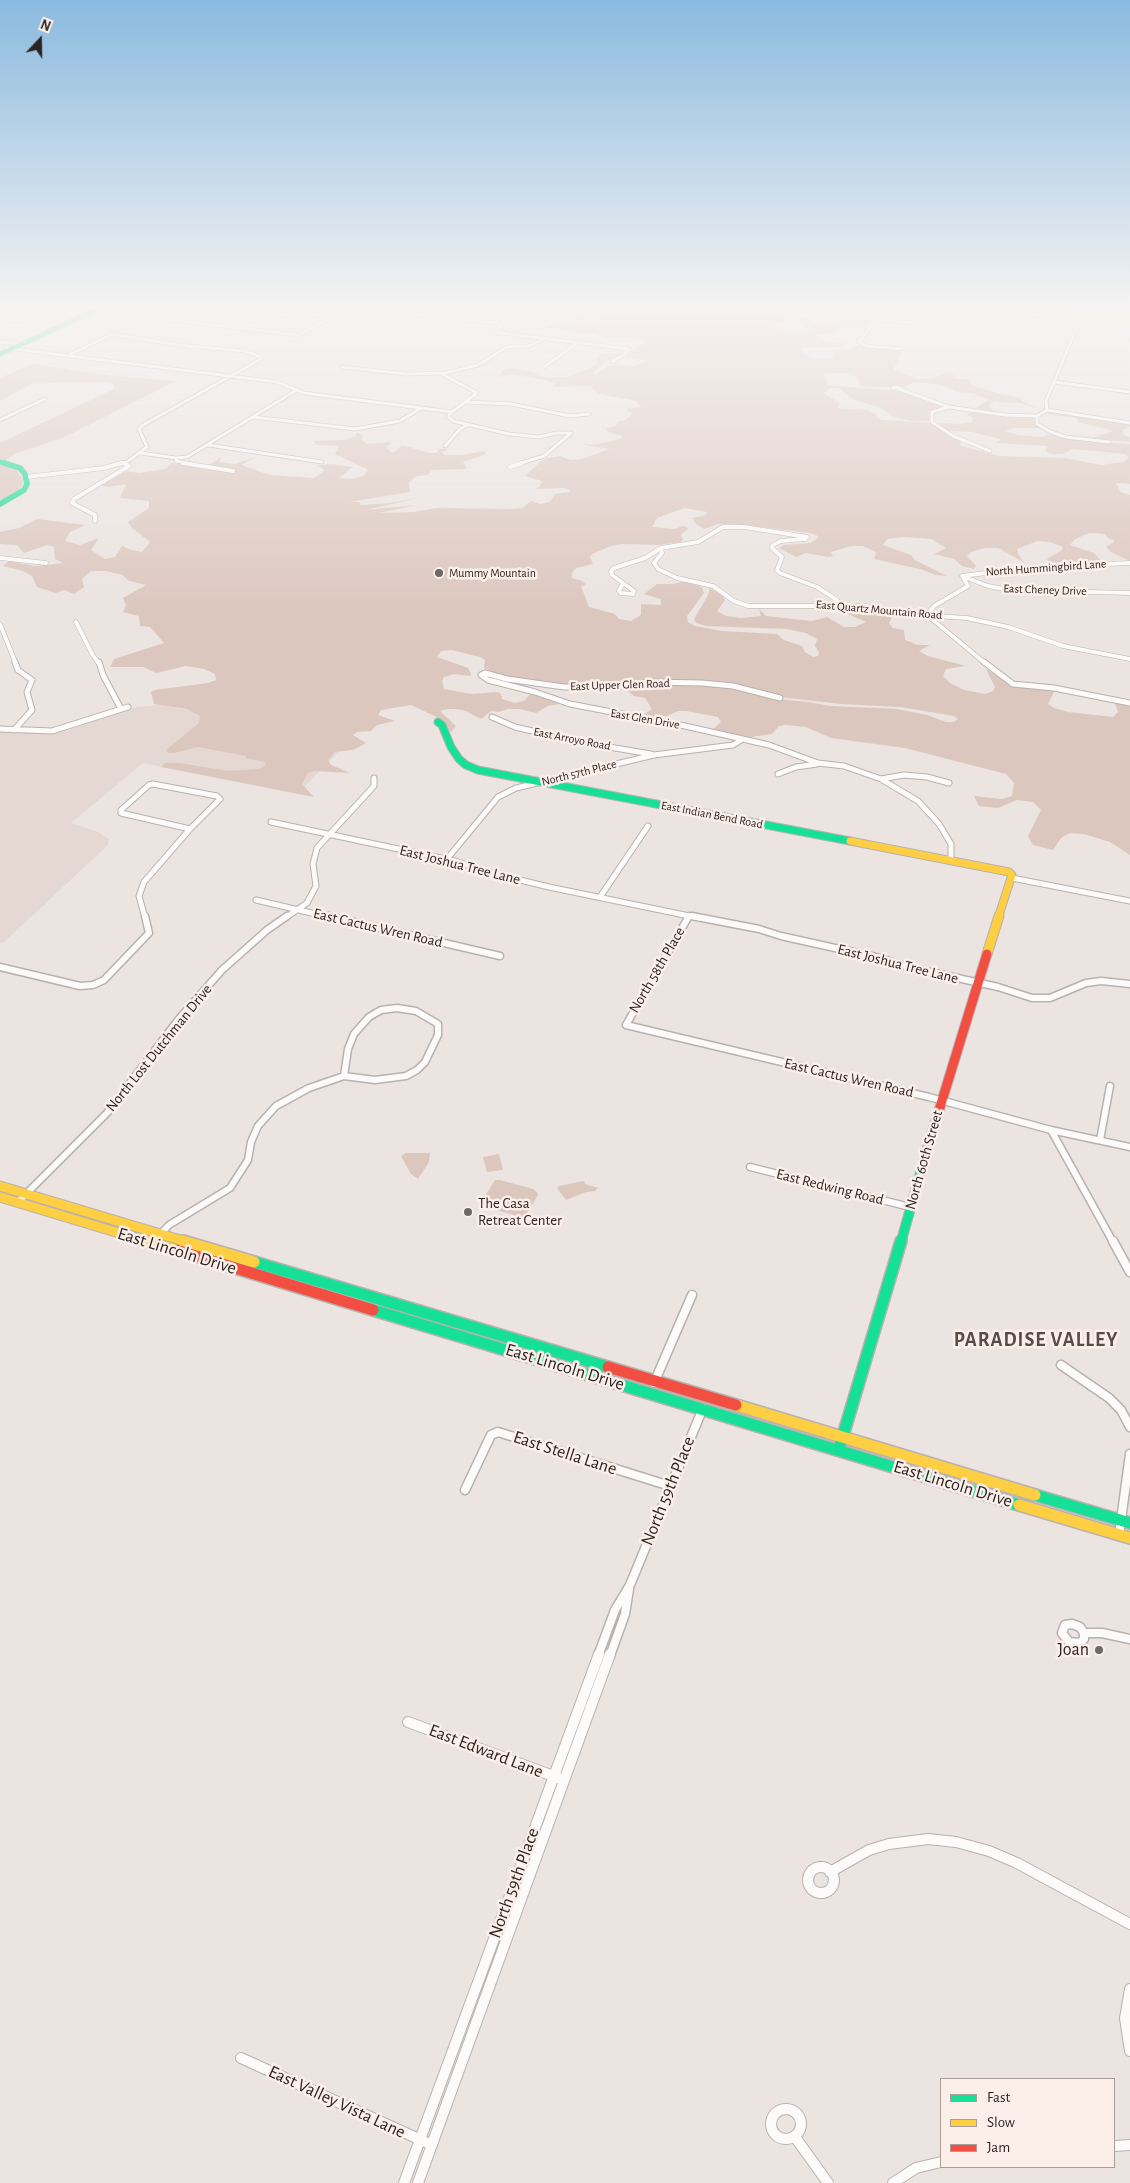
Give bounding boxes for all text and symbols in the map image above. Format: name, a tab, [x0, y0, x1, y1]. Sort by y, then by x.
north arrow	[15, 15, 65, 65]
text: N	[38, 18, 52, 34]
street label: North Hummingbird Lane	[985, 557, 1107, 579]
place label: Mummy Mountain	[449, 566, 536, 580]
marker: Mummy Mountain	[433, 567, 445, 579]
street label: East Cheney Drive	[1003, 581, 1087, 599]
street label: East Quartz Mountain Road	[815, 597, 943, 623]
street label: East Upper Glen Road	[570, 676, 670, 694]
street label: East Glen Drive	[609, 706, 681, 732]
street label: East Arroyo Road	[532, 724, 612, 754]
street label: North 57th Place	[540, 757, 618, 789]
street label: East Indian Bend Road	[660, 798, 764, 832]
street label: East Joshua Tree Lane	[398, 841, 522, 889]
street label: East Cactus Wren Road	[312, 904, 444, 952]
street label: North 58th Place	[625, 924, 689, 1016]
street label: East Joshua Tree Lane	[836, 940, 960, 988]
street label: North Lost Dutchman Drive	[102, 981, 216, 1115]
street label: East Cactus Wren Road	[783, 1054, 915, 1102]
street label: North 60th Street	[901, 1108, 947, 1212]
street label: East Redwing Road	[774, 1165, 886, 1209]
place label: The Casa Retreat Center	[478, 1194, 562, 1229]
marker: The Casa Retreat Center	[462, 1206, 474, 1218]
street label: East Lincoln Drive	[115, 1223, 239, 1279]
district label: PARADISE VALLEY	[952, 1328, 1120, 1352]
street label: East Lincoln Drive	[503, 1339, 627, 1395]
street label: East Stella Lane	[510, 1426, 620, 1480]
street label: North 59th Place	[636, 1433, 700, 1549]
street label: East Lincoln Drive	[891, 1456, 1015, 1512]
place label: Joan	[1058, 1639, 1089, 1661]
marker: Joan	[1093, 1644, 1105, 1656]
street label: East Edward Lane	[426, 1719, 546, 1783]
street label: North 59th Place	[484, 1825, 544, 1941]
street label: East Valley Vista Lane	[265, 2061, 409, 2143]
legend	[940, 2078, 1115, 2168]
text: Fast	[987, 2090, 1010, 2105]
text: Slow	[987, 2115, 1015, 2130]
text: Jam	[987, 2140, 1010, 2155]

